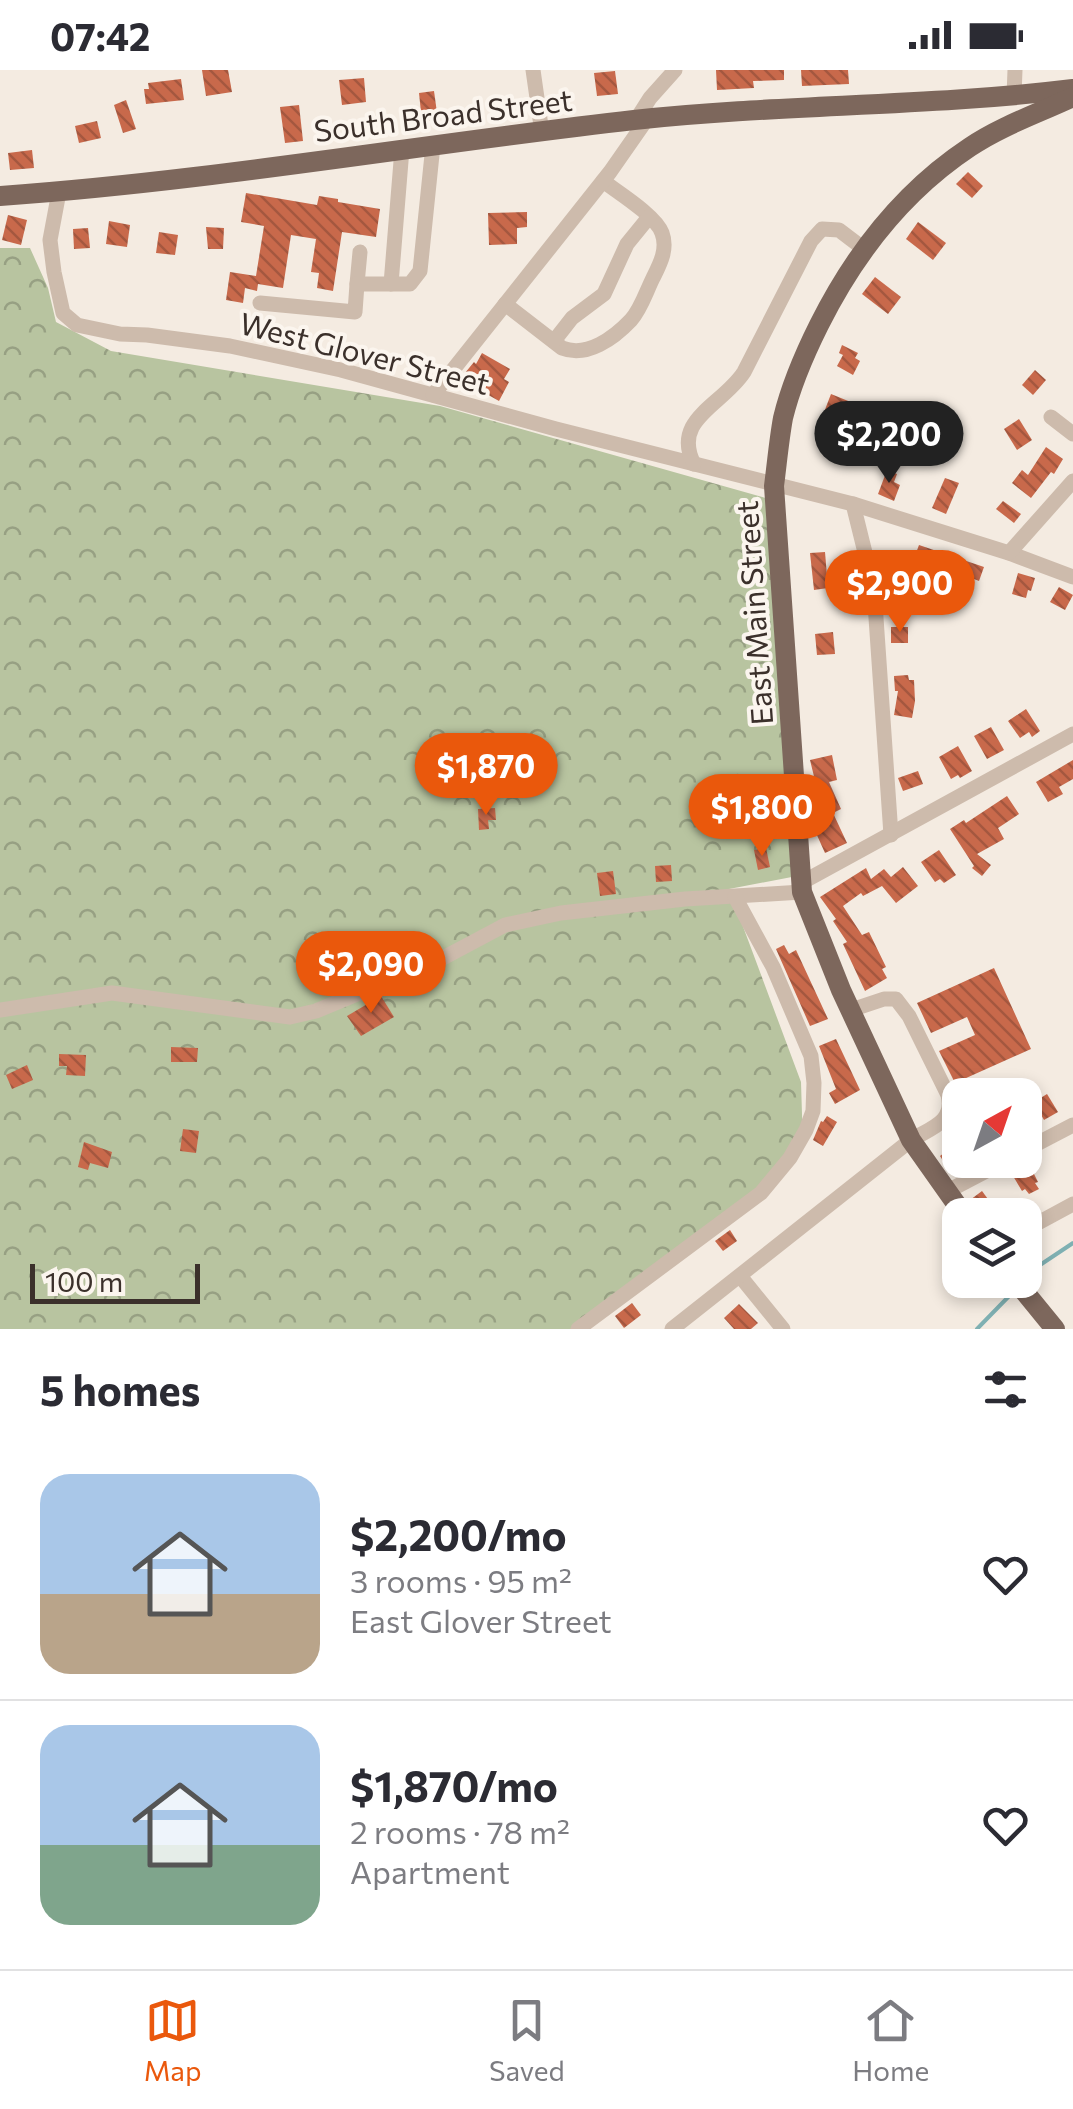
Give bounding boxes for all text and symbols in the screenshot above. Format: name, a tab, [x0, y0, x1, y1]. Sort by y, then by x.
text: 07:42	[50, 12, 150, 59]
street label: South Broad Street	[312, 80, 574, 148]
street label: West Glover Street	[236, 303, 494, 401]
pin: $2,200	[808, 401, 970, 486]
text: $2,200	[836, 413, 942, 453]
street label: East Main Street	[727, 500, 779, 726]
pin: $2,900	[819, 550, 981, 635]
text: $2,900	[847, 562, 953, 602]
pin: $1,870	[405, 733, 567, 818]
text: $1,870	[437, 745, 535, 785]
pin: $1,800	[681, 774, 843, 859]
text: $1,800	[711, 786, 813, 826]
pin: $2,090	[290, 931, 452, 1016]
text: $2,090	[318, 943, 424, 983]
north arrow	[942, 1078, 1042, 1178]
map controls	[942, 1078, 1042, 1298]
button: layers	[942, 1198, 1042, 1298]
scale bar	[30, 1259, 200, 1304]
text: 100 m	[45, 1264, 123, 1298]
icon: filters	[978, 1362, 1033, 1417]
text: 5 homes	[40, 1363, 200, 1415]
text: $2,200/mo	[350, 1508, 567, 1560]
icon: home	[120, 1514, 240, 1634]
icon: heart	[978, 1547, 1033, 1602]
text: 3 rooms · 95 m²	[350, 1560, 572, 1600]
text: East Glover Street	[350, 1600, 612, 1640]
text: $1,870/mo	[350, 1759, 558, 1811]
icon: home	[120, 1765, 240, 1885]
icon: heart	[978, 1798, 1033, 1853]
text: 2 rooms · 78 m²	[350, 1811, 570, 1851]
text: Apartment	[350, 1851, 510, 1891]
tab: Map	[144, 1993, 202, 2087]
tab: Saved	[489, 1993, 565, 2087]
tab: Home	[852, 1993, 929, 2087]

